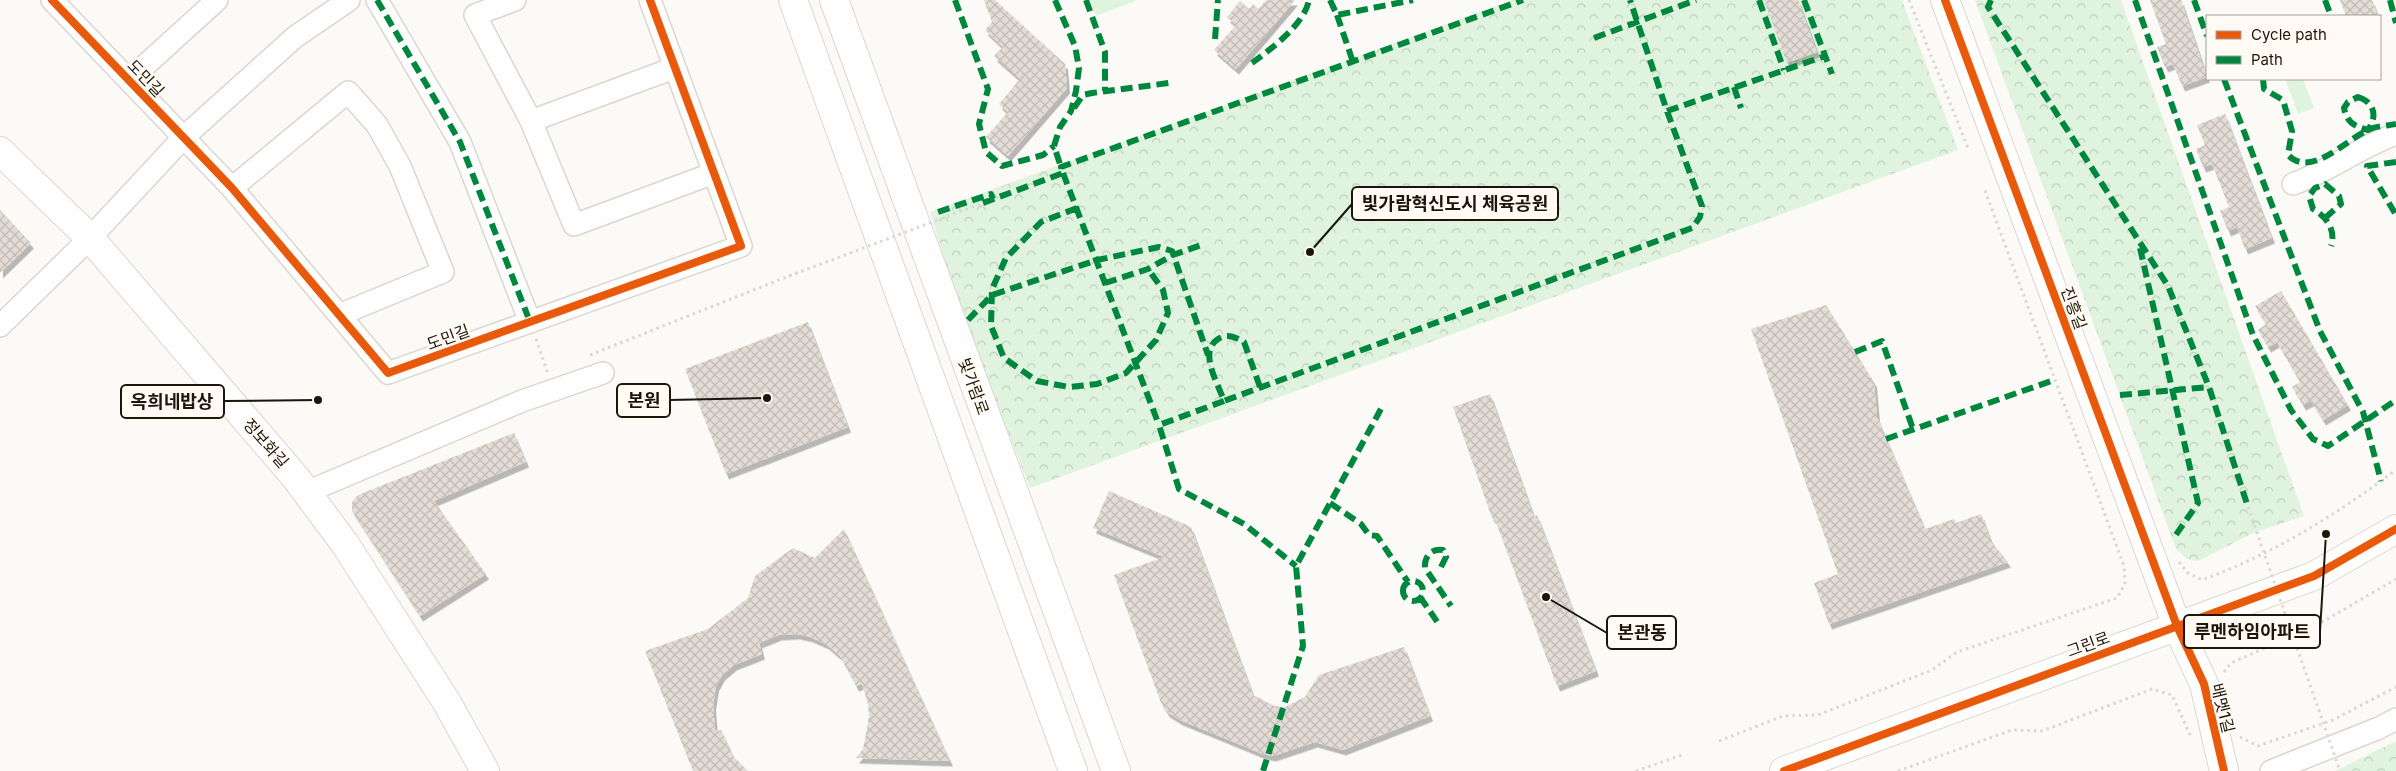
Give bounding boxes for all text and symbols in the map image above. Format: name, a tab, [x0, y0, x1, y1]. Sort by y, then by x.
legend	[2206, 15, 2381, 80]
text: Cycle path	[2251, 25, 2327, 44]
text: Path	[2251, 50, 2283, 69]
street label: 도민길	[123, 55, 169, 101]
callout: 빛가람혁신도시 체육공원	[1352, 187, 1558, 220]
text: 빛가람혁신도시 체육공원	[1362, 193, 1548, 214]
street label: 진흥길	[2057, 284, 2091, 332]
street label: 도민길	[424, 320, 472, 354]
street label: 빛가람로	[955, 355, 994, 417]
callout: 본원	[617, 384, 670, 417]
callout: 옥희네밥상	[121, 385, 224, 418]
text: 본원	[627, 390, 661, 411]
text: 옥희네밥상	[131, 391, 214, 412]
street label: 정보화길	[239, 414, 293, 472]
callout: 루멘하임아파트	[2184, 615, 2320, 648]
callout: 본관동	[1607, 616, 1676, 649]
text: 루멘하임아파트	[2194, 621, 2310, 642]
text: 본관동	[1617, 622, 1667, 643]
street label: 그린로	[2064, 627, 2112, 661]
street label: 배멧1길	[2207, 681, 2239, 735]

